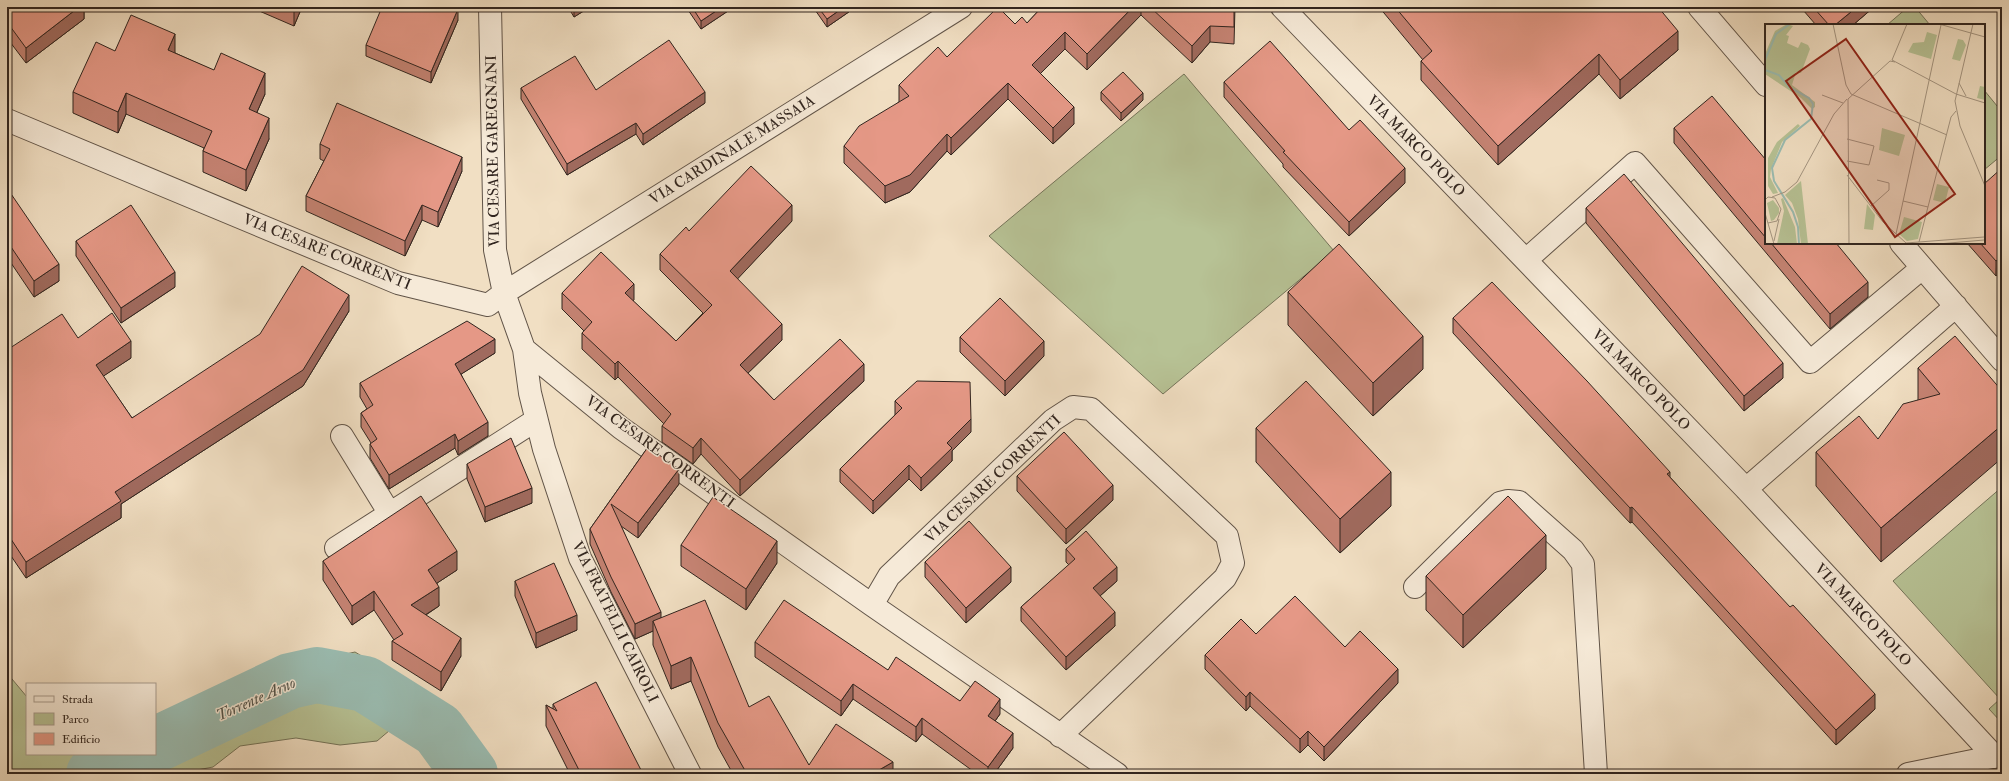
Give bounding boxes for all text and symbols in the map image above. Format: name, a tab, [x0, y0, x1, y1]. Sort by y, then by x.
inset map	[1765, 24, 1985, 244]
street label: VIA CESARE GAREGNANI	[482, 55, 504, 247]
street label: VIA CARDINALE MASSAIA	[646, 91, 819, 209]
street label: VIA MARCO POLO	[1363, 91, 1469, 201]
street label: VIA CESARE CORRENTI	[240, 210, 414, 294]
street label: VIA MARCO POLO	[1588, 325, 1694, 435]
street label: VIA CESARE CORRENTI	[582, 392, 738, 512]
street label: VIA CESARE CORRENTI	[921, 411, 1065, 547]
street label: VIA FRATELLI CAIROLI	[568, 538, 662, 706]
street label: VIA MARCO POLO	[1810, 559, 1916, 671]
water label: Torrente Arno	[213, 673, 299, 725]
legend	[26, 683, 156, 755]
text: Strada	[62, 692, 94, 707]
text: Parco	[62, 712, 89, 727]
text: Edificio	[62, 732, 100, 747]

